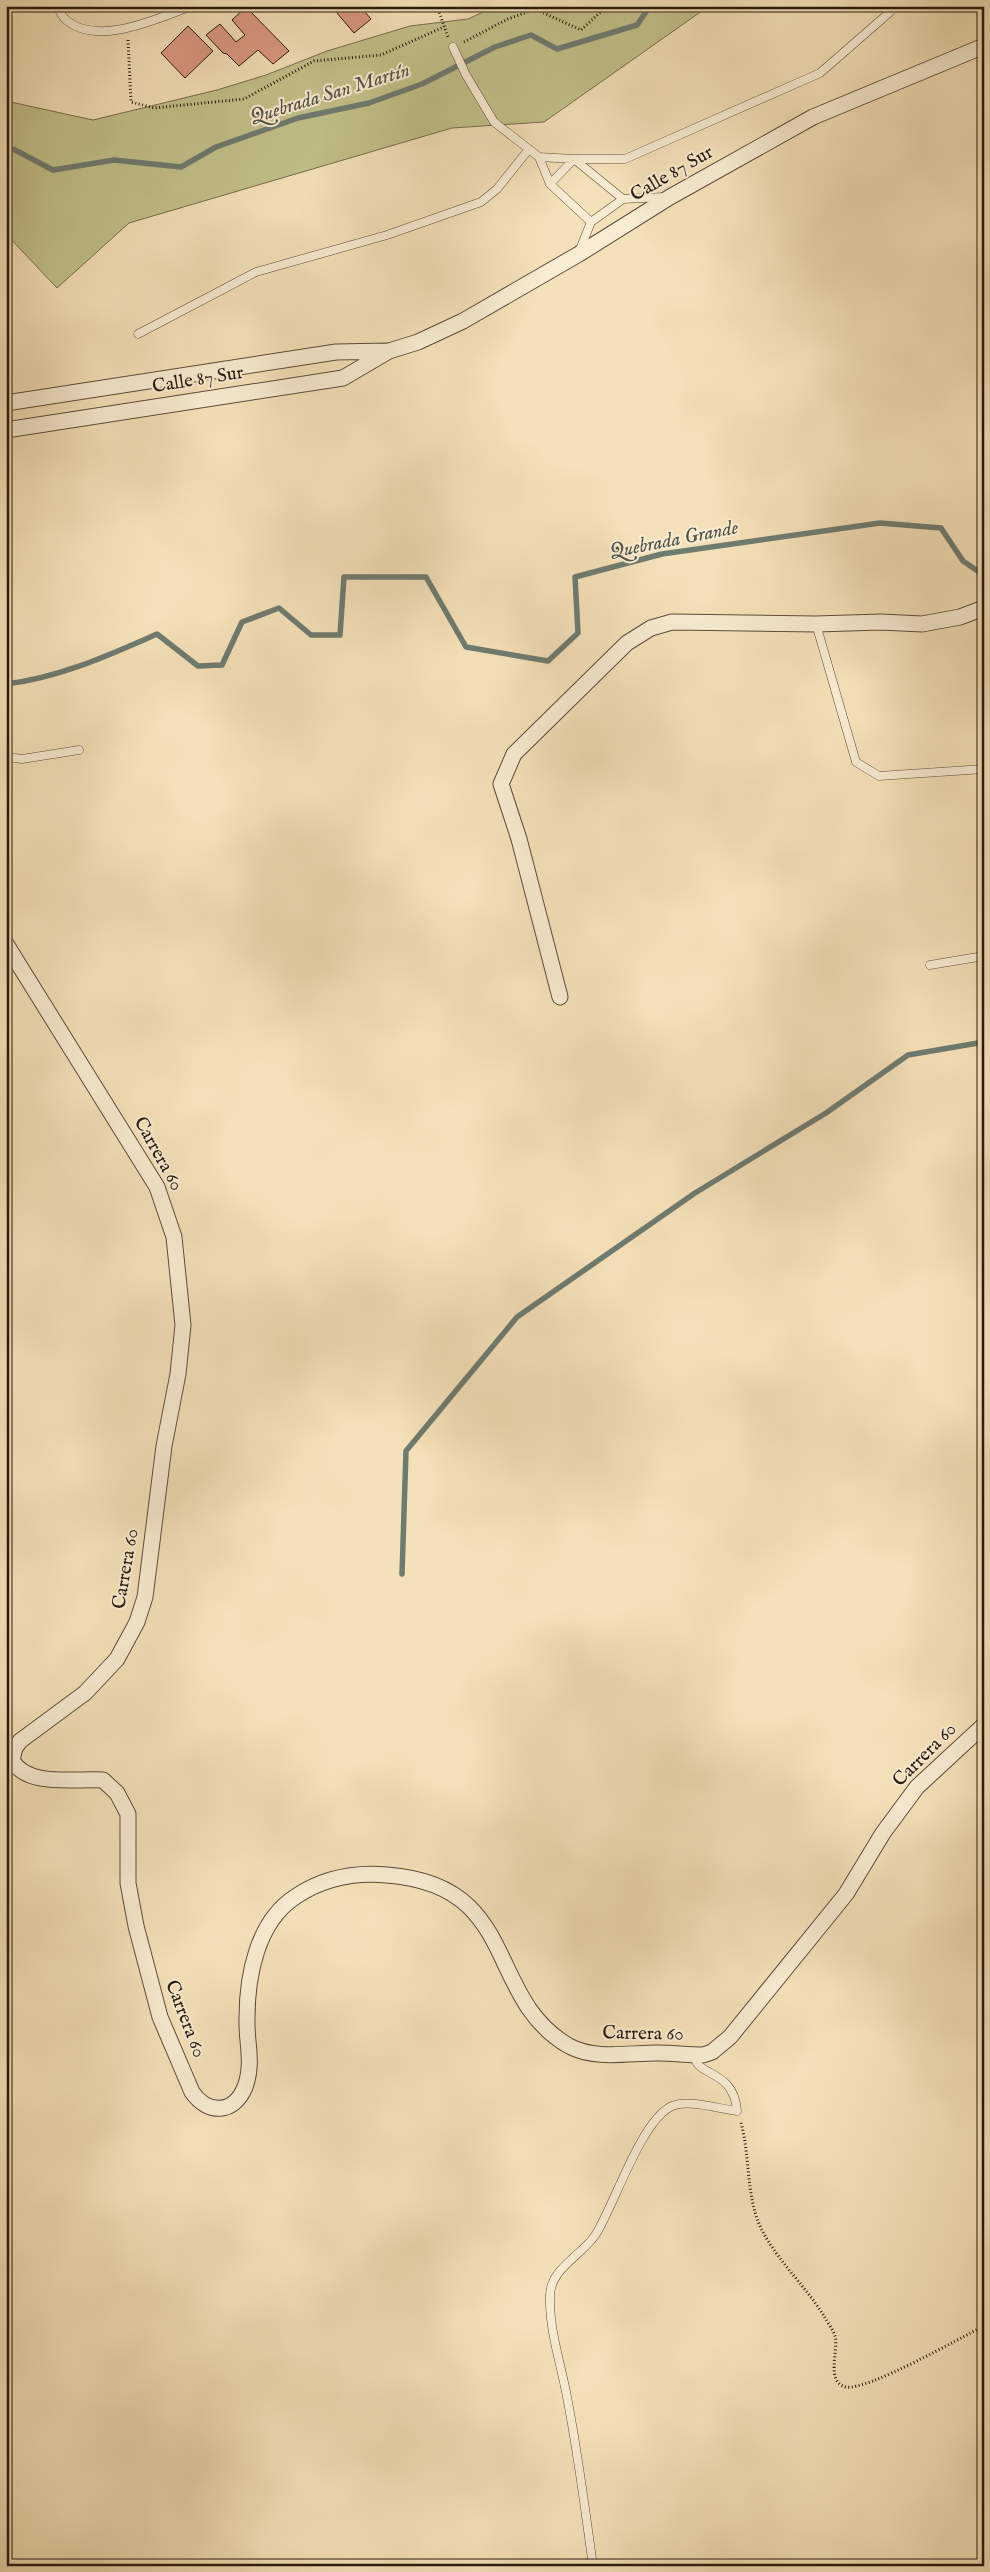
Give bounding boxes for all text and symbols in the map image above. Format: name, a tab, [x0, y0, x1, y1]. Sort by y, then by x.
water label: Quebrada San Martín	[247, 58, 413, 131]
street label: Calle 87 Sur	[626, 141, 718, 207]
street label: Calle 87 Sur	[151, 361, 245, 399]
water label: Quebrada Grande	[608, 515, 741, 566]
street label: Carrera 60	[128, 1113, 188, 1195]
street label: Carrera 60	[107, 1527, 145, 1611]
street label: Carrera 60	[888, 1718, 962, 1792]
street label: Carrera 60	[159, 1977, 211, 2061]
street label: Carrera 60	[602, 2021, 684, 2047]

